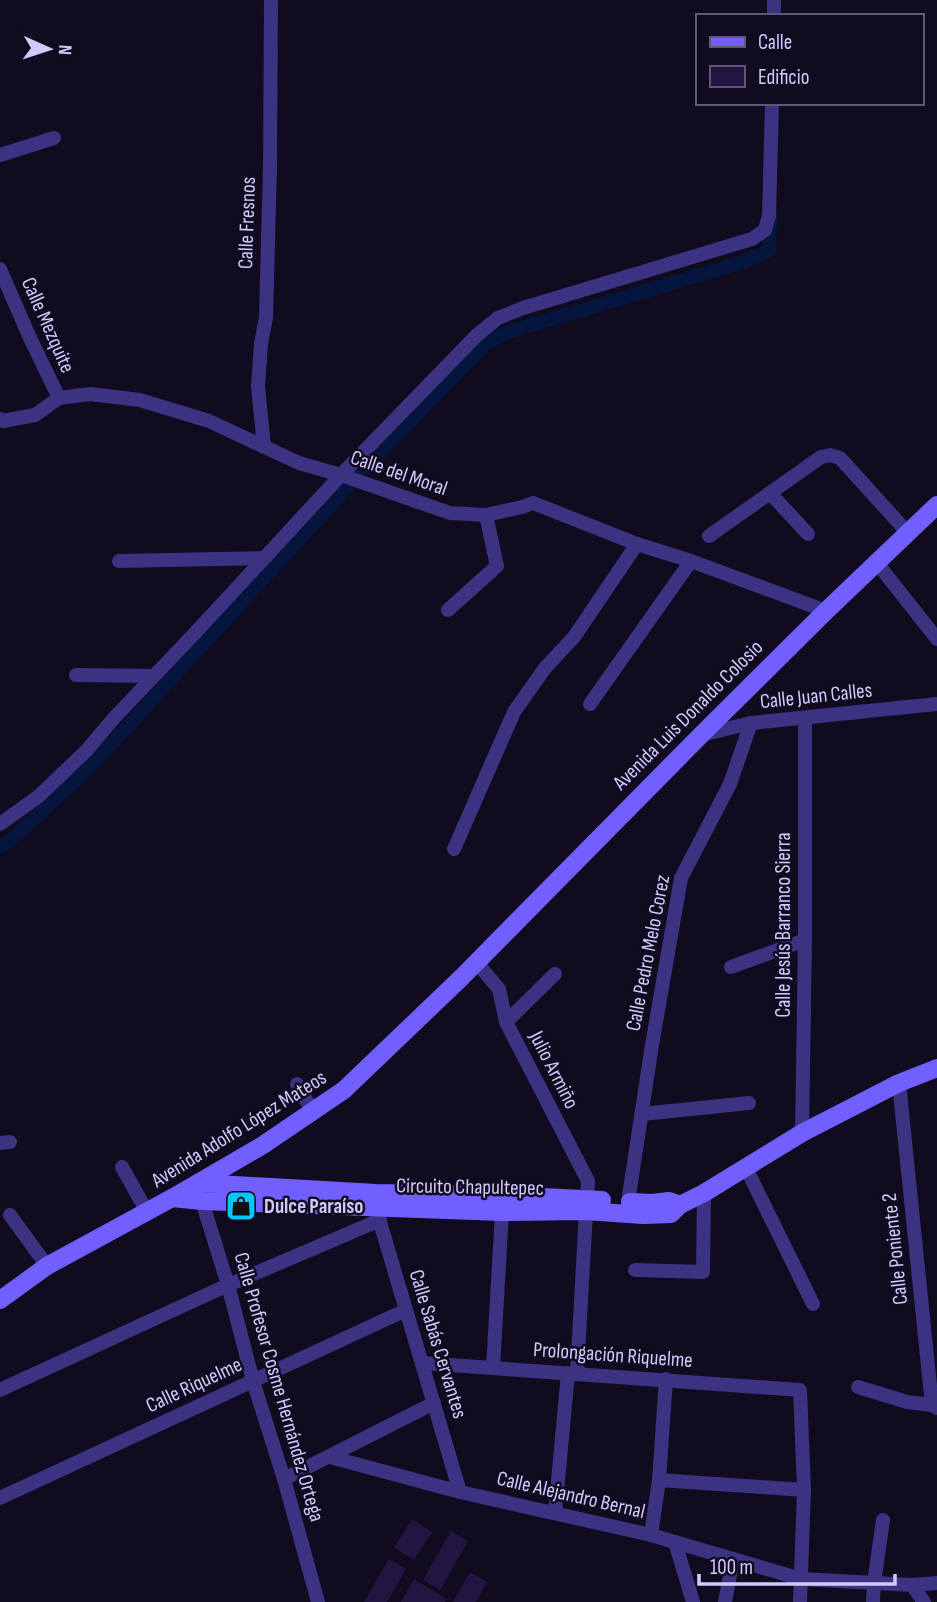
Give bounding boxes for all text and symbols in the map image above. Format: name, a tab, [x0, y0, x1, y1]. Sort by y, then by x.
north arrow	[14, 14, 84, 84]
legend	[696, 14, 923, 105]
text: Calle	[758, 30, 792, 55]
text: N	[53, 44, 76, 55]
text: Edificio	[758, 65, 809, 90]
street label: Calle Fresnos	[233, 176, 261, 270]
street label: Calle Mezquite	[16, 273, 80, 377]
street label: Calle del Moral	[347, 445, 451, 501]
street label: Avenida Luis Donaldo Colosio	[607, 635, 768, 796]
street label: Calle Juan Calles	[759, 678, 873, 714]
street label: Calle Jesús Barranco Sierra	[771, 832, 796, 1018]
street label: Calle Pedro Melo Corez	[621, 872, 675, 1033]
street label: Julio Armiño	[523, 1026, 584, 1113]
street label: Avenida Adolfo López Mateos	[146, 1065, 331, 1194]
street label: Circuito Chapultepec	[396, 1173, 544, 1201]
shop icon: Dulce Paraíso	[224, 1189, 258, 1223]
street label: Calle Poniente 2	[877, 1192, 913, 1306]
place label: Dulce Paraíso	[264, 1194, 364, 1219]
street label: Calle Profesor Cosme Hernández Ortega	[229, 1250, 329, 1524]
street label: Calle Sabás Cervantes	[404, 1267, 472, 1421]
street label: Prolongación Riquelme	[532, 1337, 694, 1373]
street label: Calle Riquelme	[142, 1352, 246, 1418]
street label: Calle Alejandro Bernal	[495, 1466, 647, 1524]
scale bar	[699, 1542, 895, 1586]
text: 100 m	[710, 1555, 753, 1580]

